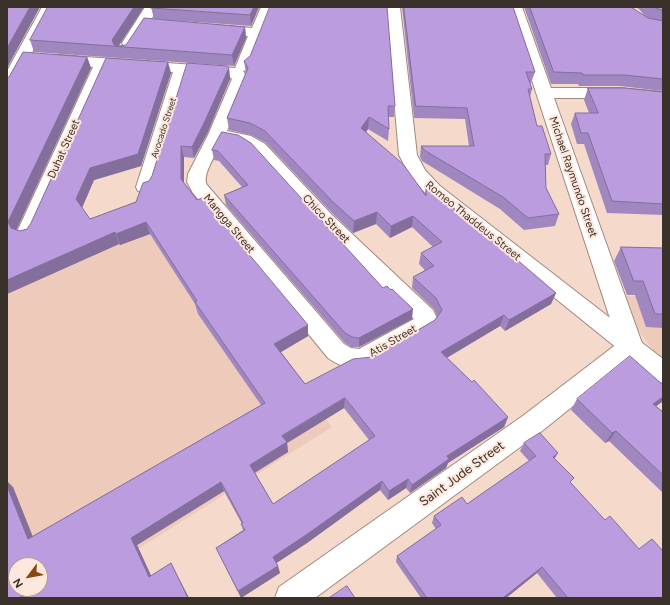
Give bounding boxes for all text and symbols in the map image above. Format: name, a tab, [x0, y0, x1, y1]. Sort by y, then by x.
street label: Avocado Street	[149, 96, 179, 160]
street label: Michael Raymundo Street	[546, 115, 600, 239]
street label: Duhat Street	[45, 117, 83, 181]
street label: Romeo Thaddeus Street	[423, 178, 523, 264]
street label: Mangga Street	[200, 192, 258, 256]
street label: Chico Street	[300, 192, 352, 246]
street label: Atis Street	[367, 322, 419, 360]
street label: Saint Jude Street	[416, 438, 508, 510]
north arrow	[8, 557, 48, 597]
text: N	[10, 576, 26, 590]

